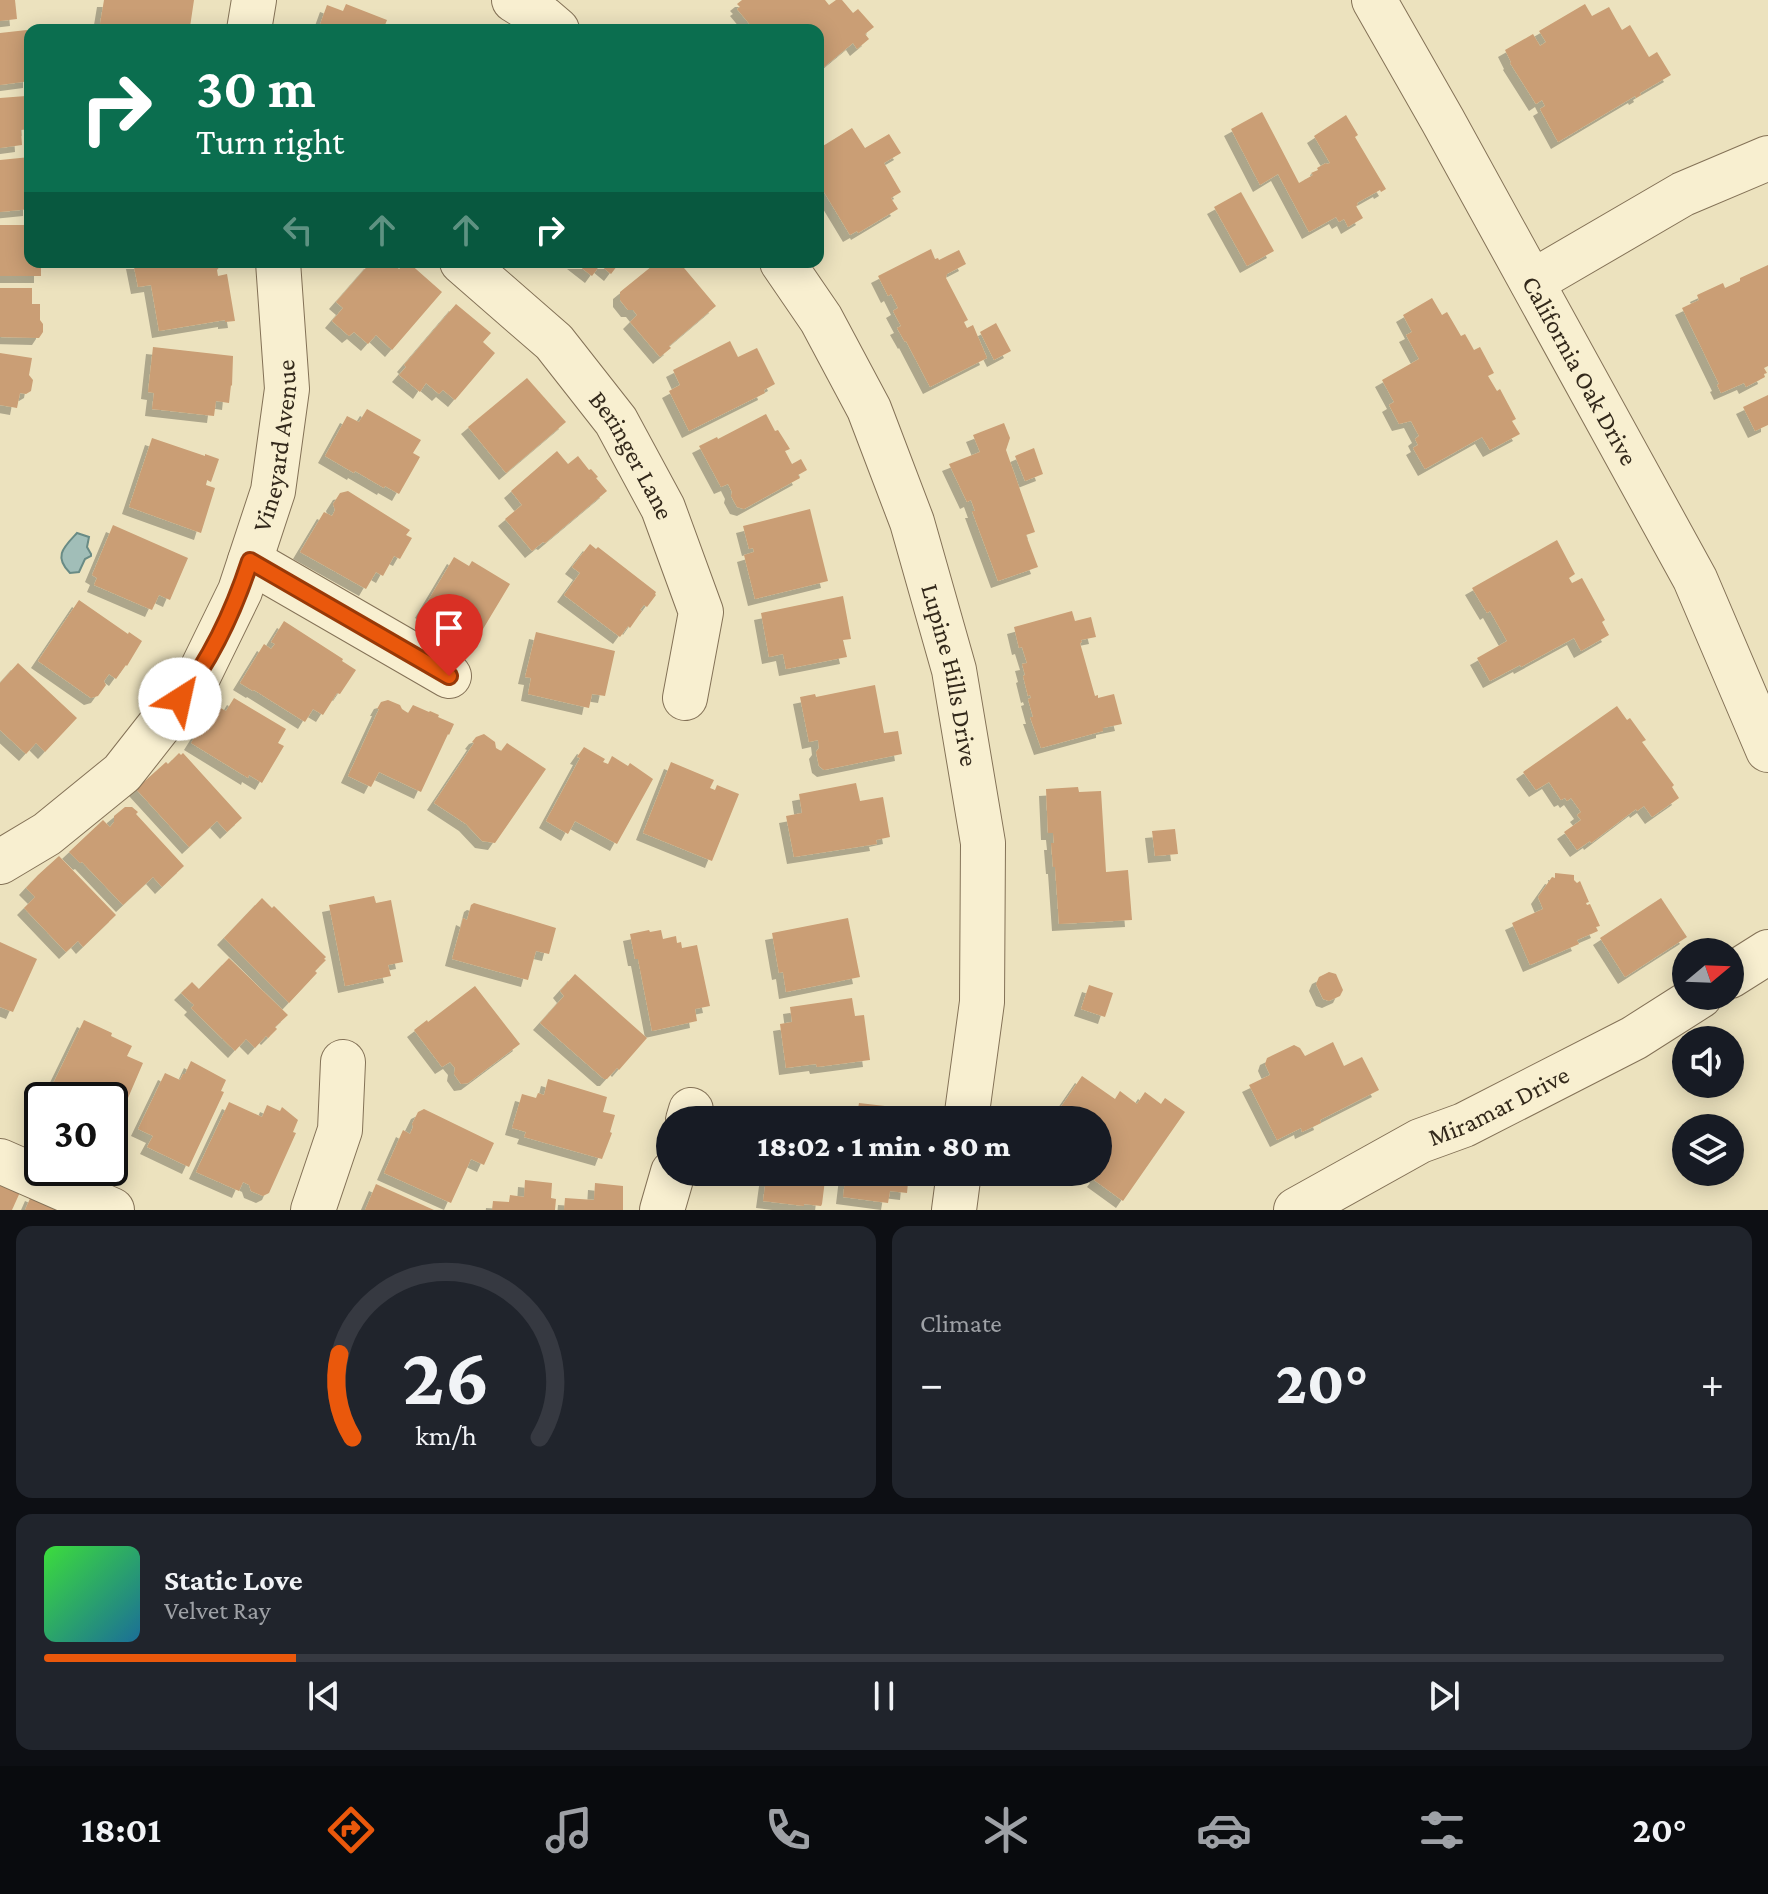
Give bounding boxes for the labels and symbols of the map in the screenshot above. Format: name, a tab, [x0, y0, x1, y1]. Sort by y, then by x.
street label: California Oak Drive	[1517, 271, 1644, 470]
street label: Vineyard Avenue	[246, 359, 302, 535]
street label: Beringer Lane	[583, 385, 680, 523]
street label: Lupine Hills Drive	[916, 580, 984, 769]
pin	[415, 594, 483, 676]
position arrow	[138, 657, 222, 741]
north arrow	[1672, 938, 1744, 1010]
street label: Miramar Drive	[1424, 1059, 1574, 1151]
speed limit sign: 30	[24, 1082, 128, 1186]

